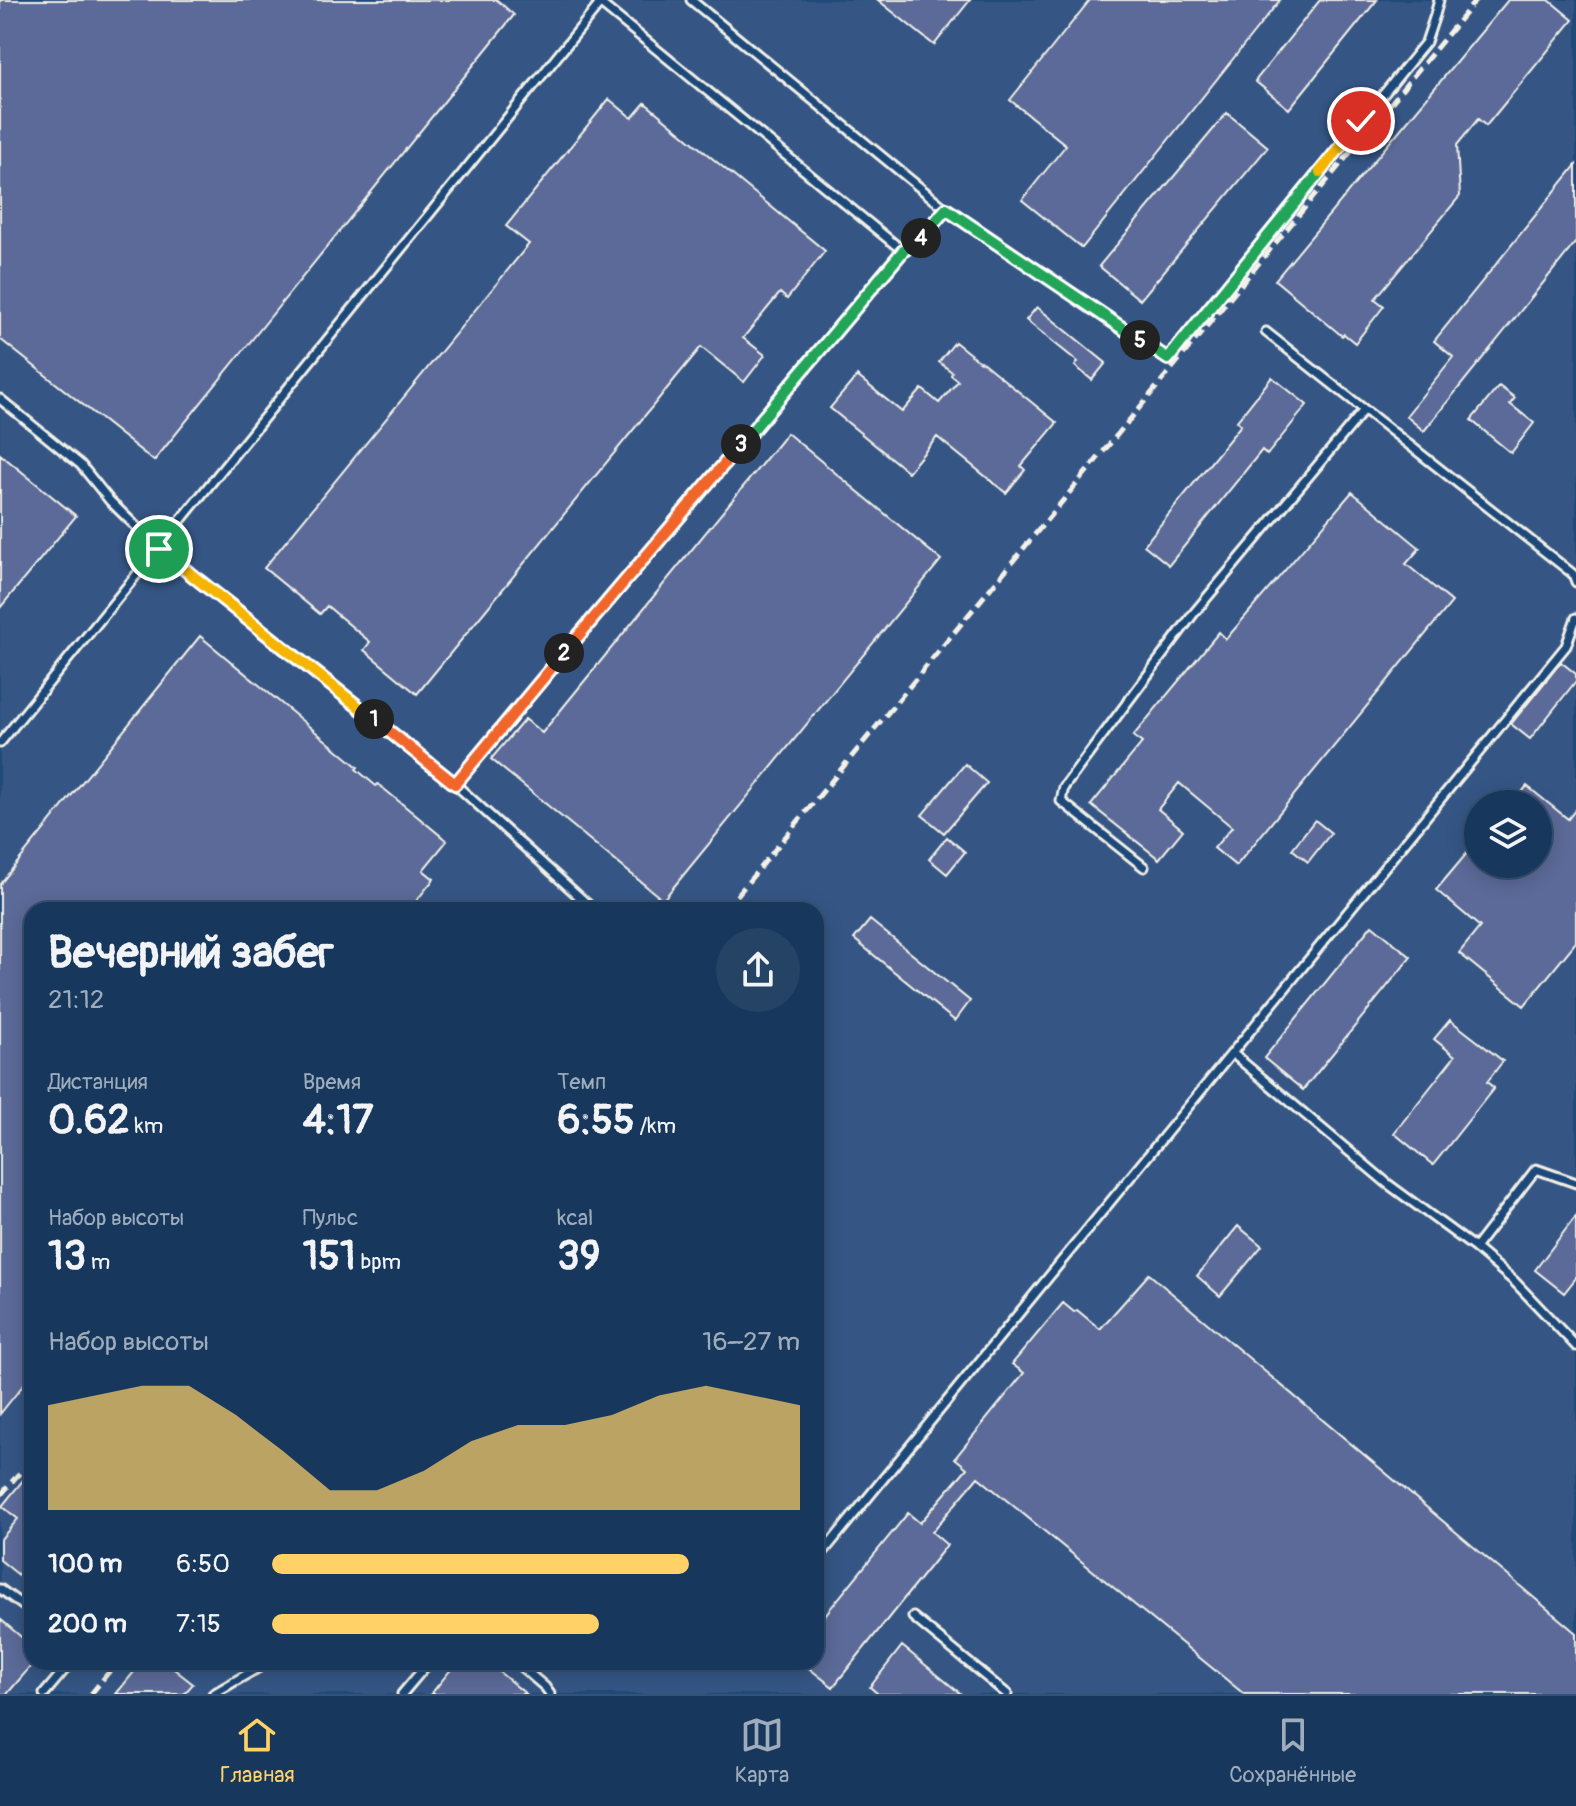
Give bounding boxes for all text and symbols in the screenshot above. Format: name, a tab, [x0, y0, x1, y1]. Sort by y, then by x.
pin	[1327, 87, 1395, 155]
icon: check	[1339, 99, 1383, 143]
pin: 4	[901, 218, 941, 258]
text: 4	[915, 224, 927, 252]
pin: 5	[1120, 320, 1160, 360]
text: 5	[1134, 326, 1146, 354]
pin: 3	[721, 424, 761, 464]
text: 3	[735, 430, 747, 458]
pin	[125, 515, 193, 583]
icon: arrive	[137, 527, 181, 571]
pin: 2	[544, 633, 584, 673]
text: 2	[558, 639, 570, 667]
pin: 1	[354, 699, 394, 739]
text: 1	[370, 705, 378, 733]
map controls	[1464, 790, 1552, 878]
button: layers	[1464, 790, 1552, 878]
text: Вечерний забег	[48, 926, 334, 981]
button: share	[716, 928, 800, 1012]
text: 21:12	[48, 984, 104, 1016]
text: Дистанция	[48, 1068, 148, 1096]
text: Время	[303, 1068, 361, 1096]
text: Темп	[557, 1068, 606, 1096]
text: 0.62	[48, 1096, 130, 1145]
text: 4:17	[303, 1096, 373, 1145]
text: 6:55	[557, 1096, 635, 1145]
text: km	[130, 1112, 163, 1140]
text: /km	[635, 1112, 676, 1140]
text: Набор высоты	[48, 1204, 184, 1232]
text: Пульс	[303, 1204, 358, 1232]
text: kcal	[557, 1204, 593, 1232]
text: 13	[48, 1232, 86, 1281]
text: 151	[303, 1232, 356, 1281]
text: 39	[557, 1232, 600, 1281]
text: m	[86, 1248, 110, 1276]
text: bpm	[356, 1248, 401, 1276]
text: Набор высоты	[48, 1326, 209, 1358]
text: 16–27 m	[702, 1326, 800, 1358]
text: 100 m	[48, 1548, 122, 1580]
text: 6:50	[176, 1548, 230, 1580]
text: 200 m	[48, 1608, 127, 1640]
text: 7:15	[176, 1608, 221, 1640]
tab: Главная	[220, 1713, 295, 1789]
tab: Карта	[735, 1713, 789, 1789]
tab: Сохранённые	[1229, 1713, 1356, 1789]

